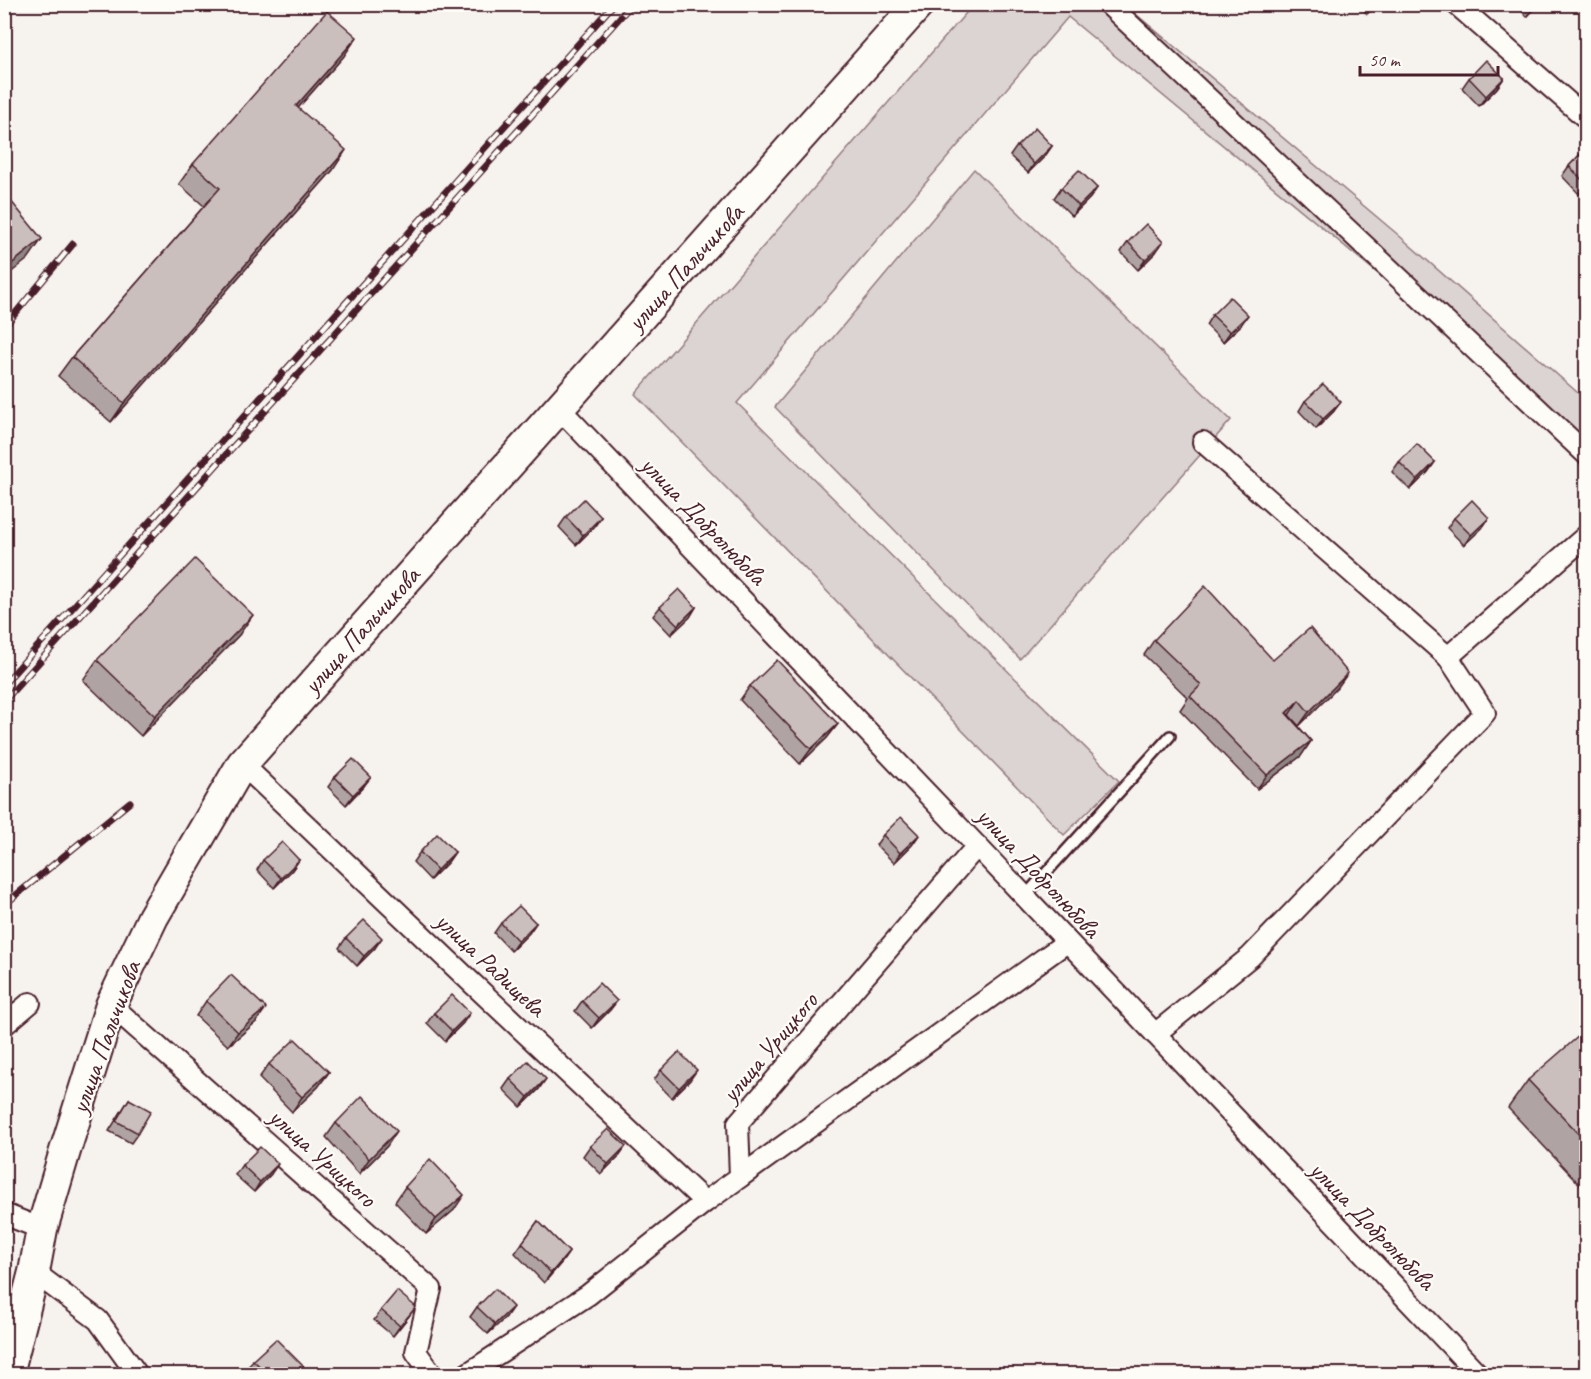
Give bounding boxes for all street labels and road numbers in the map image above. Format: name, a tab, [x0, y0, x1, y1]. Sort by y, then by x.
street label: улица Пальчикова	[618, 196, 752, 339]
street label: улица Добролюбова	[632, 447, 775, 593]
street label: улица Пальчикова	[294, 559, 428, 702]
street label: улица Добролюбова	[968, 798, 1109, 946]
street label: улица Радищева	[427, 903, 554, 1025]
street label: улица Пальчикова	[62, 955, 149, 1120]
street label: улица Урицкого	[712, 984, 826, 1111]
street label: улица Урицкого	[260, 1099, 385, 1216]
street label: улица Добролюбова	[1301, 1152, 1444, 1298]

